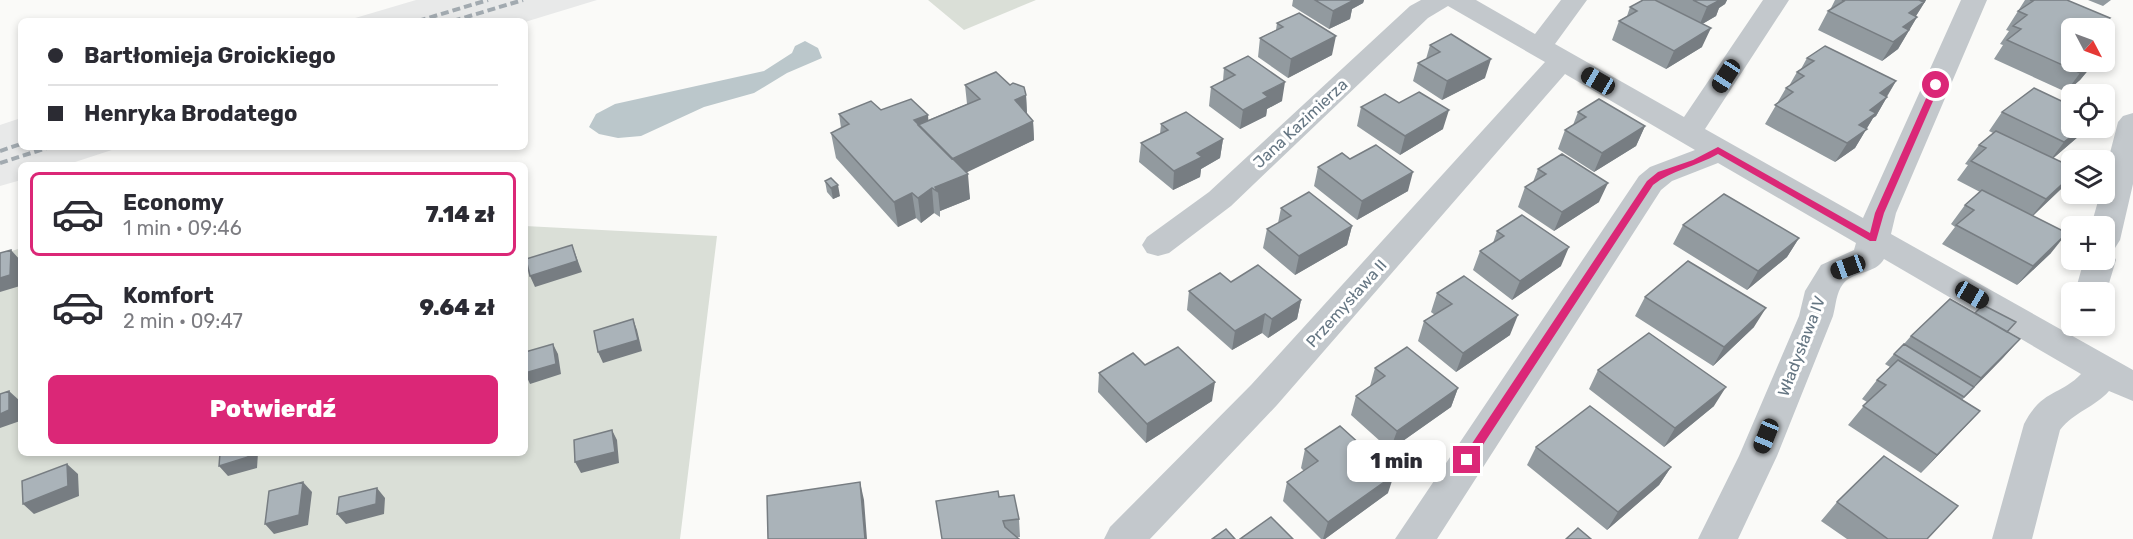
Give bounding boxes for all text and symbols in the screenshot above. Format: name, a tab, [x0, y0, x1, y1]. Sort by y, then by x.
north arrow	[2061, 18, 2115, 72]
map controls	[2061, 18, 2115, 336]
text: Bartłomieja Groickiego	[84, 42, 336, 69]
car	[1709, 56, 1743, 96]
car	[1578, 64, 1618, 98]
route start	[1922, 71, 1949, 98]
street label: Jana Kazimierza	[1249, 75, 1351, 172]
button: locate	[2061, 84, 2115, 138]
text: Henryka Brodatego	[84, 100, 297, 127]
button: layers	[2061, 150, 2115, 204]
icon: car	[51, 187, 105, 241]
text: Economy	[123, 189, 224, 216]
text: 7.14 zł	[426, 201, 495, 228]
text: 1 min · 09:46	[123, 216, 242, 240]
button: +	[2061, 216, 2115, 270]
car	[1828, 252, 1868, 282]
street label: Przemysława II	[1302, 256, 1391, 351]
car	[1952, 278, 1992, 312]
icon: car	[51, 280, 105, 334]
text: Komfort	[123, 282, 214, 309]
button: −	[2061, 282, 2115, 336]
street label: Władysława IV	[1774, 293, 1829, 399]
text: 9.64 zł	[419, 294, 495, 321]
text: 2 min · 09:47	[123, 309, 243, 333]
button: Potwierdź	[48, 375, 498, 444]
car	[1751, 416, 1781, 456]
callout: 1 min	[1347, 439, 1446, 481]
route end	[1453, 446, 1480, 473]
text: 1 min	[1370, 449, 1423, 473]

